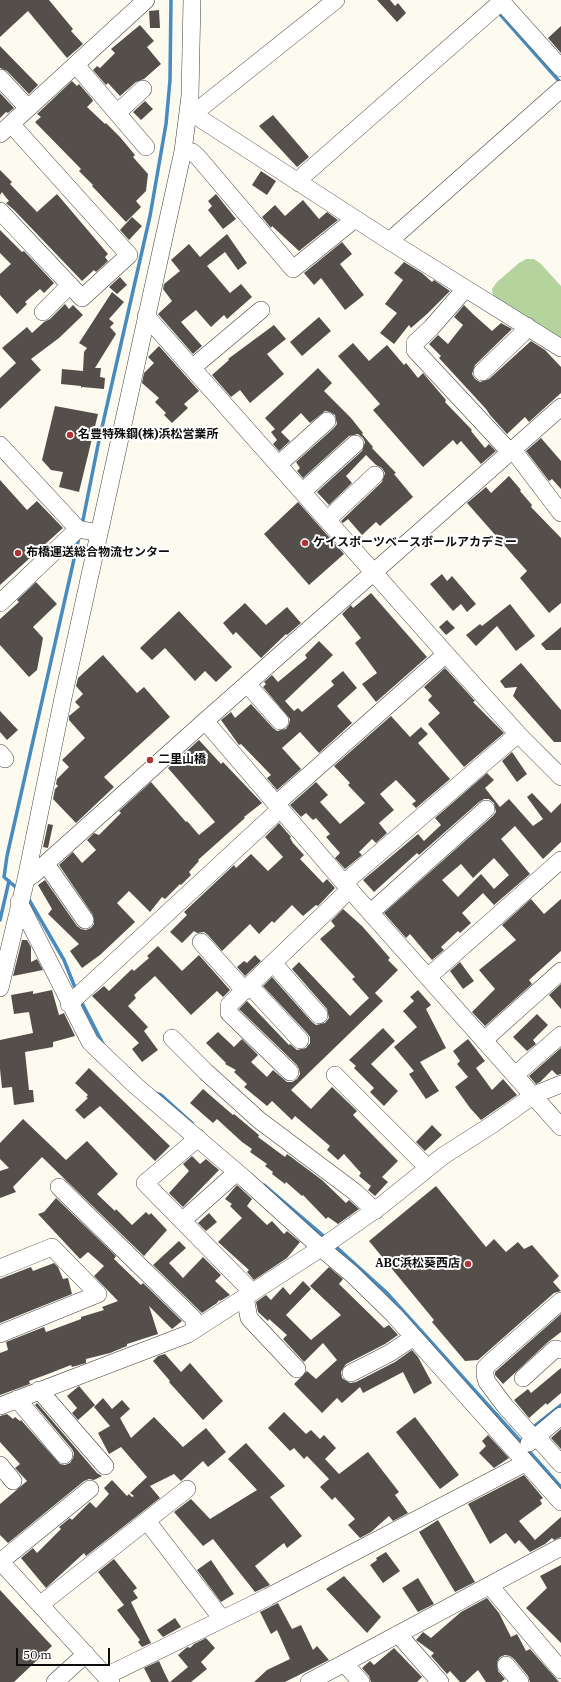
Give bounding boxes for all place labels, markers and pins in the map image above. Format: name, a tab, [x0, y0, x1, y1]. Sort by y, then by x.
place label: 名豊特殊鋼(株)浜松営業所	[78, 428, 219, 442]
marker: 名豊特殊鋼(株)浜松営業所	[65, 430, 75, 440]
place label: ケイスポーツベースボールアカデミー	[313, 536, 517, 550]
marker: ケイスポーツベースボールアカデミー	[300, 538, 310, 548]
place label: 布橋運送総合物流センター	[26, 546, 170, 560]
marker: 布橋運送総合物流センター	[13, 548, 23, 558]
place label: 二里山橋	[158, 753, 206, 767]
marker: 二里山橋	[145, 755, 155, 765]
place label: ABC浜松葵西店	[375, 1257, 460, 1271]
marker: ABC浜松葵西店	[463, 1259, 473, 1269]

